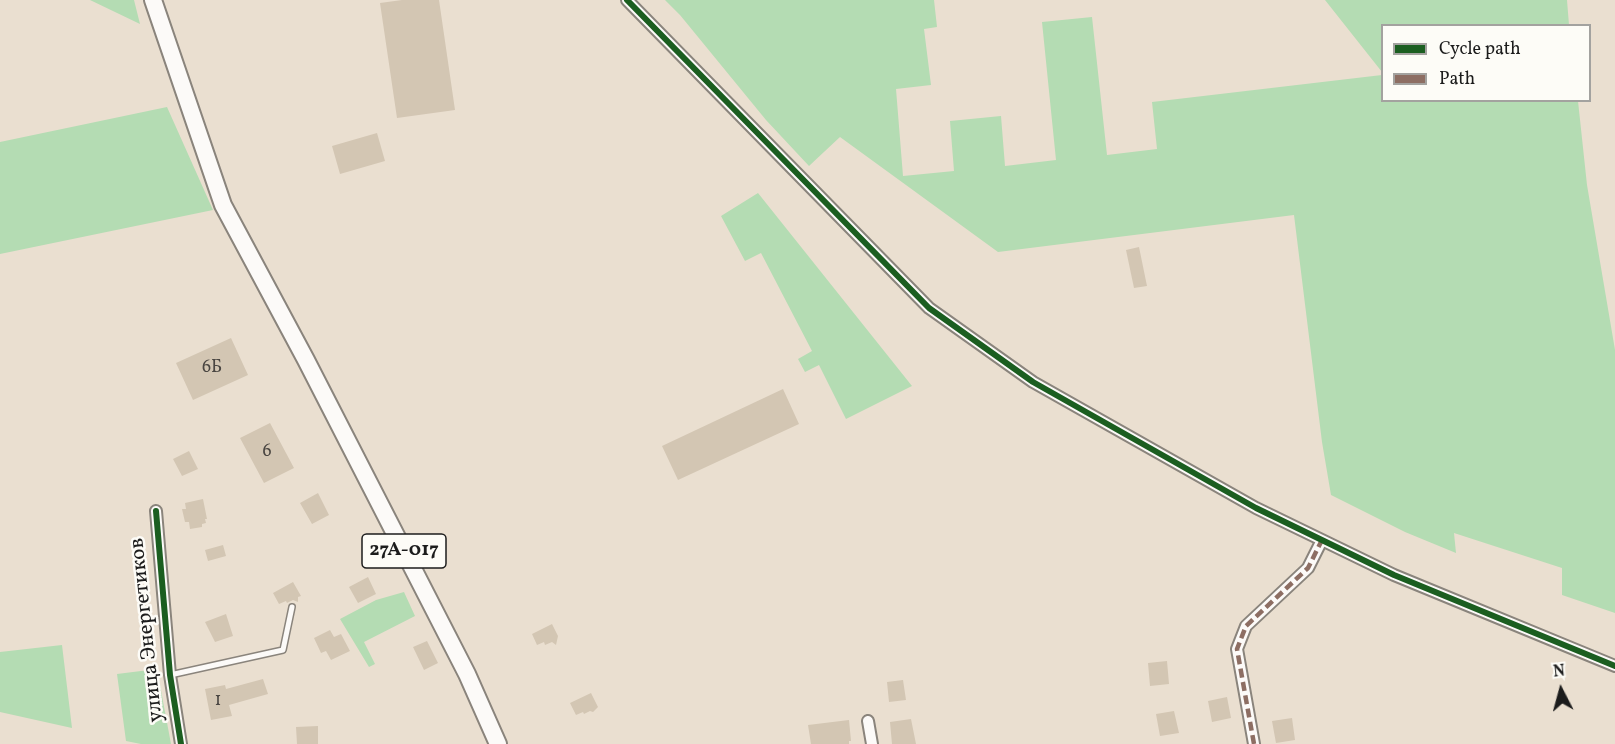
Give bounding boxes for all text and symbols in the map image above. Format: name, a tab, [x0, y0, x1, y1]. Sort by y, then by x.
legend	[1381, 24, 1591, 102]
text: Cycle path	[1439, 37, 1521, 62]
text: Path	[1439, 67, 1475, 92]
house number: 6Б	[202, 358, 222, 380]
house number: 6	[262, 442, 272, 464]
road number: 27А-017	[362, 534, 446, 568]
street label: улица Энергетиков	[126, 537, 170, 723]
north arrow	[1531, 660, 1591, 720]
text: N	[1552, 661, 1566, 684]
house number: 1	[215, 691, 221, 713]

